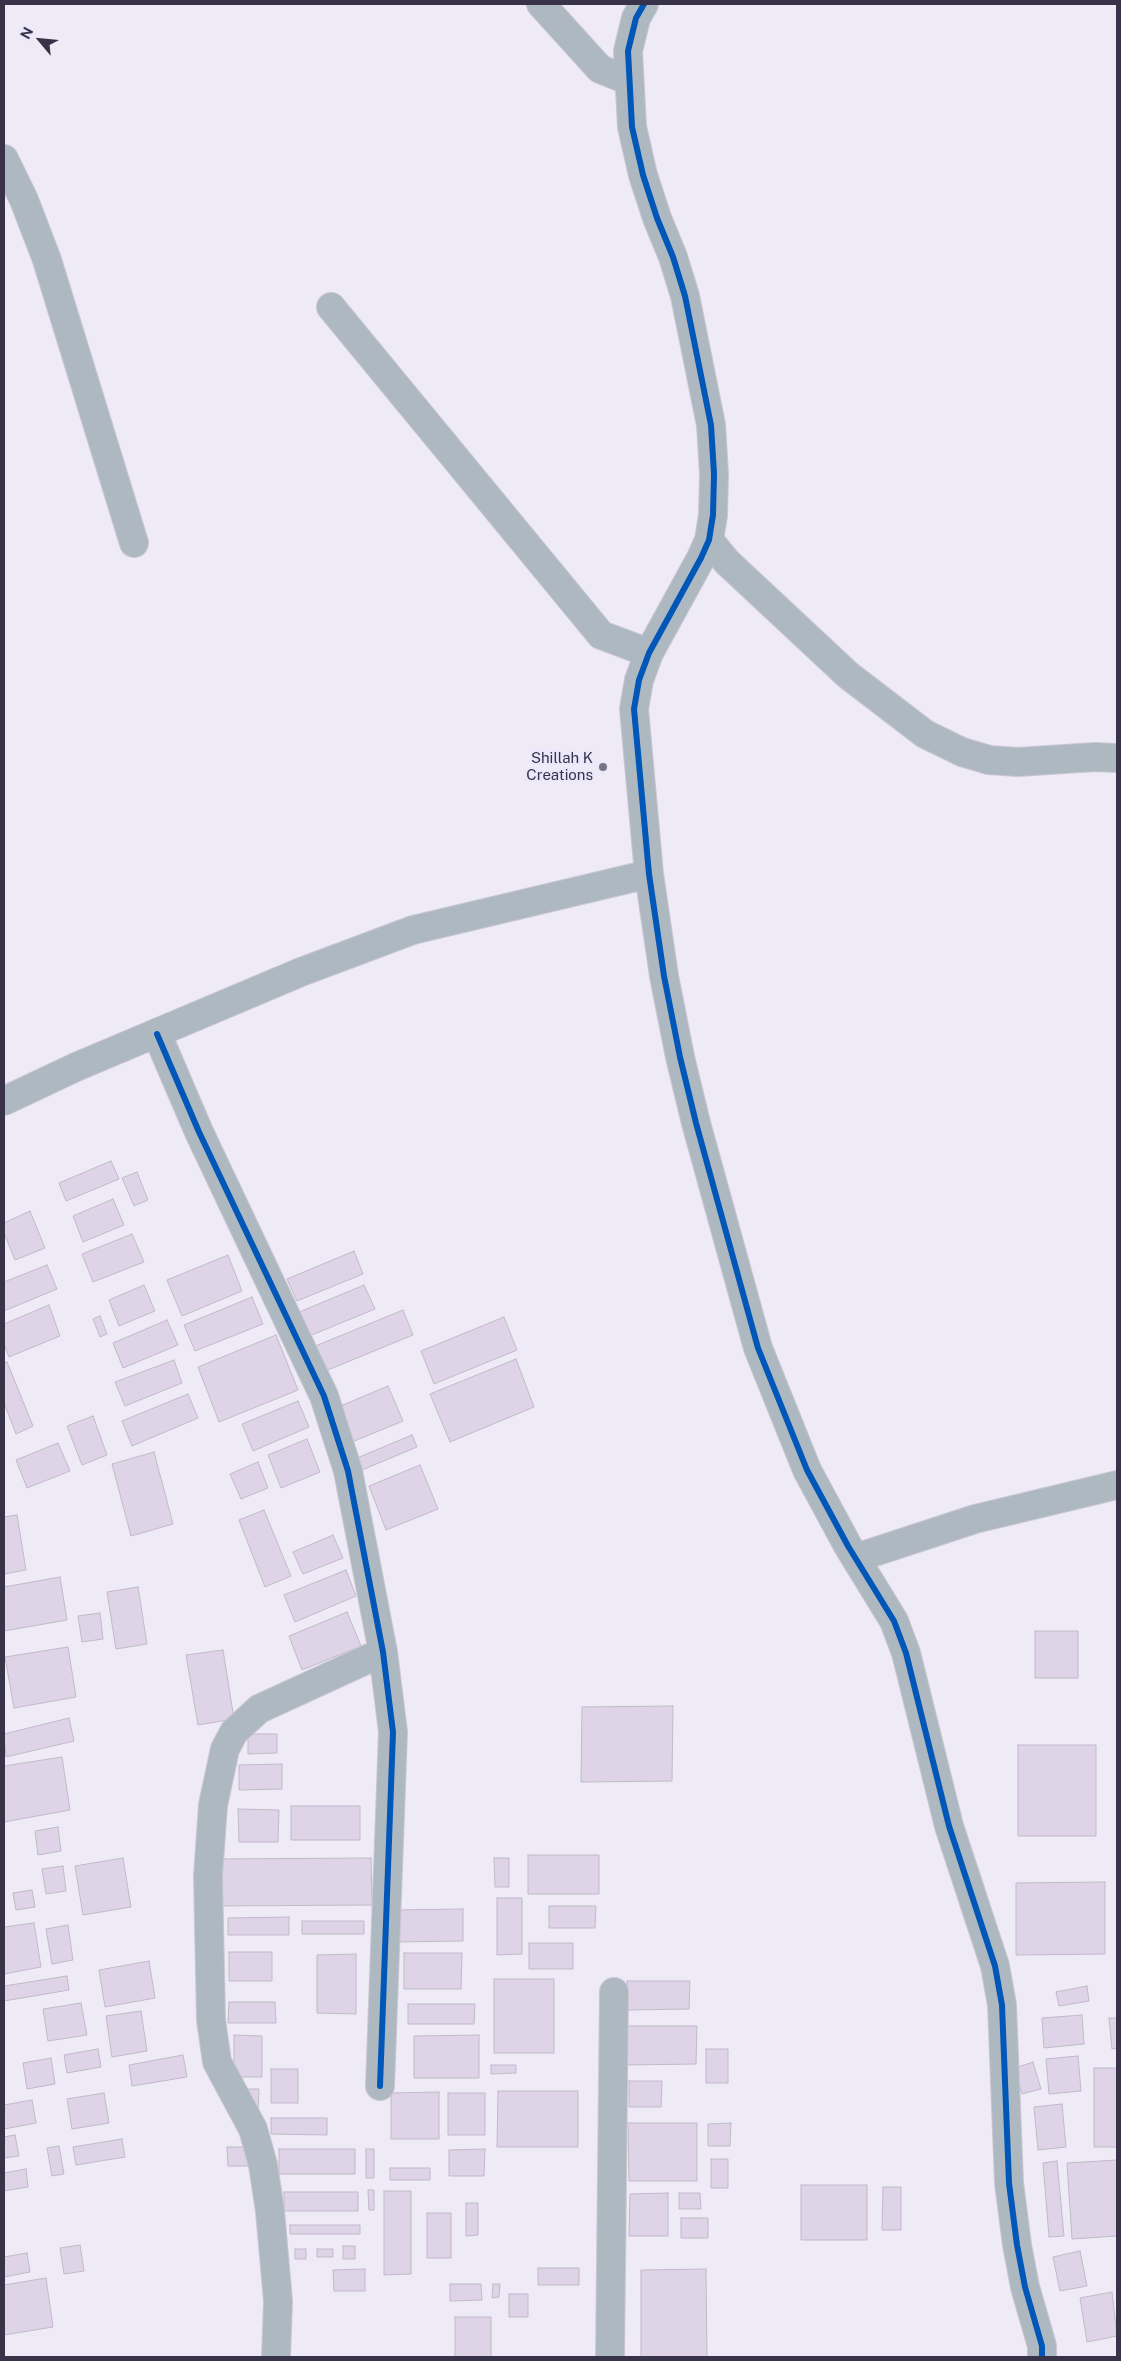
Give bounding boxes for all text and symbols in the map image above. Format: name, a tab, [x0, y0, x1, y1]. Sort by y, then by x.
north arrow	[15, 15, 65, 65]
text: N	[17, 24, 36, 42]
place label: Shillah K Creations	[526, 749, 593, 784]
marker: Shillah K Creations	[597, 761, 609, 773]

